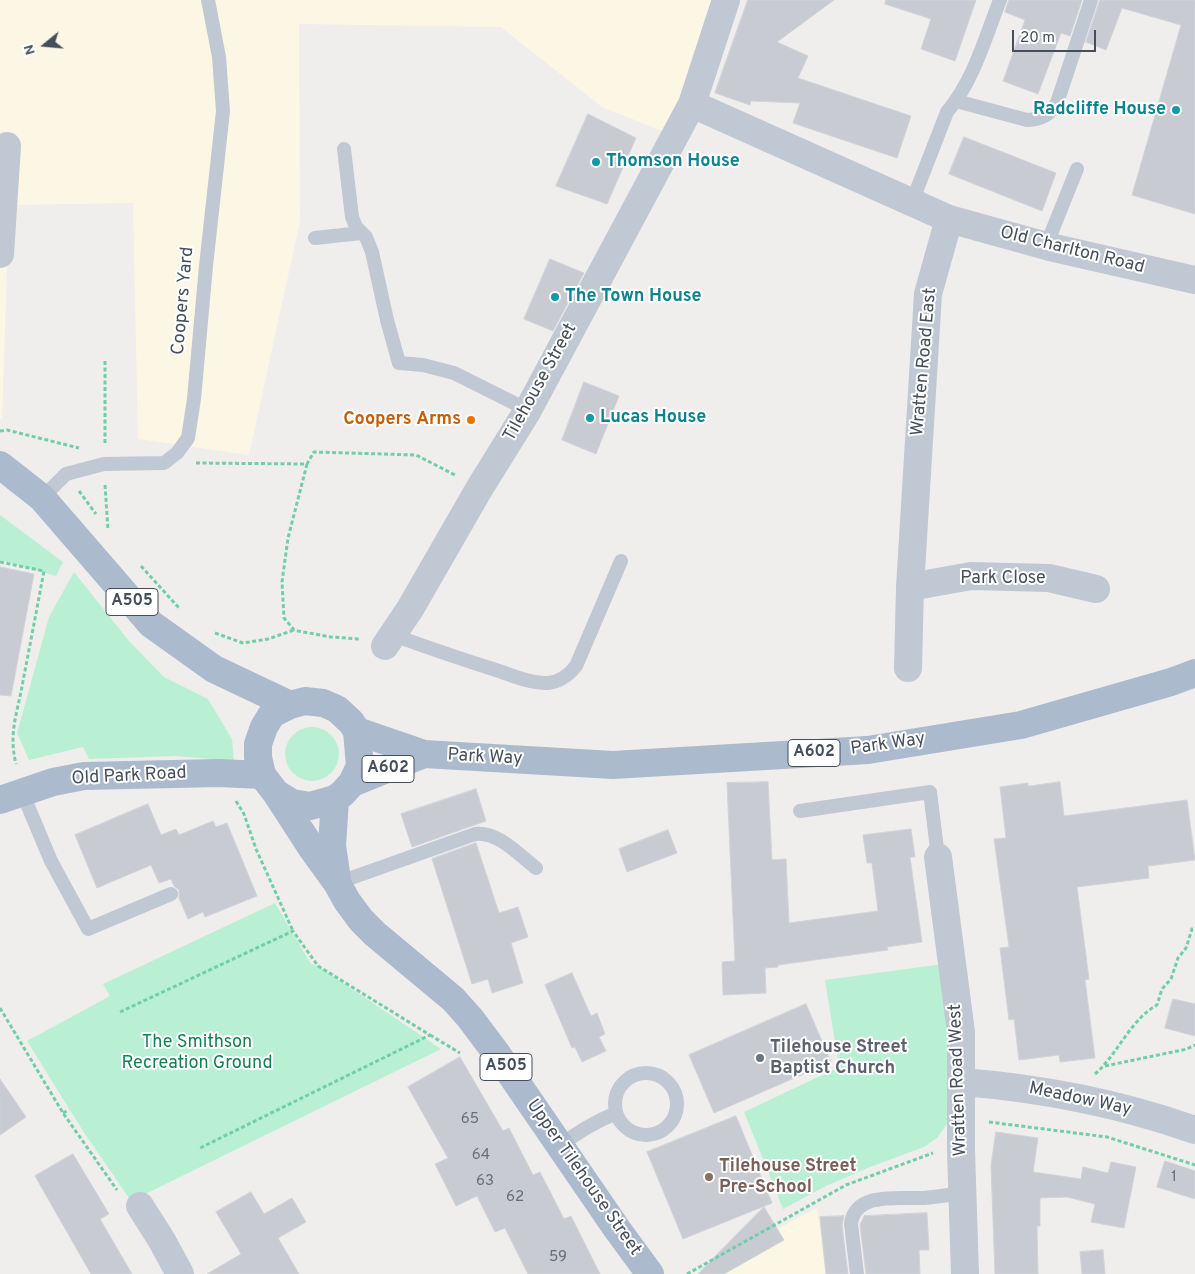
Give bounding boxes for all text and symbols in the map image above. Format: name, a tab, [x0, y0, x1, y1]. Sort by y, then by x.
north arrow	[20, 20, 70, 70]
scale bar	[1015, 20, 1099, 52]
text: 20 m	[1020, 29, 1055, 48]
text: N	[21, 42, 40, 57]
place label: Radcliffe House	[1033, 99, 1166, 121]
marker: Radcliffe House	[1170, 104, 1182, 116]
place label: Thomson House	[606, 151, 740, 173]
marker: Thomson House	[590, 156, 602, 168]
street label: Old Charlton Road	[998, 223, 1146, 279]
street label: Coopers Yard	[169, 246, 199, 356]
place label: The Town House	[565, 286, 702, 308]
street label: Wratten Road East	[908, 287, 942, 437]
marker: The Town House	[549, 291, 561, 303]
street label: Tilehouse Street	[500, 320, 582, 446]
place label: Lucas House	[600, 407, 706, 429]
place label: Coopers Arms	[343, 409, 461, 431]
marker: Lucas House	[584, 412, 596, 424]
marker: Coopers Arms	[465, 414, 477, 426]
street label: Park Close	[960, 568, 1046, 590]
road number: A505	[106, 588, 158, 616]
street label: Park Way	[849, 729, 927, 761]
road number: A602	[788, 740, 840, 766]
street label: Park Way	[447, 745, 523, 771]
road number: A602	[362, 756, 414, 782]
street label: Old Park Road	[71, 763, 187, 791]
street label: Wratten Road West	[946, 1003, 972, 1157]
park label: The Smithson Recreation Ground	[121, 1032, 273, 1074]
place label: Tilehouse Street Baptist Church	[770, 1037, 908, 1080]
marker: Tilehouse Street Baptist Church	[754, 1052, 766, 1064]
road number: A505	[480, 1054, 532, 1080]
street label: Meadow Way	[1027, 1079, 1133, 1121]
street label: Upper Tilehouse Street	[521, 1096, 645, 1260]
house number: 65	[461, 1111, 479, 1129]
house number: 64	[472, 1147, 490, 1165]
place label: Tilehouse Street Pre-School	[719, 1156, 857, 1198]
house number: 1	[1171, 1169, 1177, 1187]
marker: Tilehouse Street Pre-School	[703, 1171, 715, 1183]
house number: 63	[476, 1173, 494, 1191]
house number: 62	[506, 1189, 524, 1207]
house number: 59	[549, 1249, 567, 1267]

